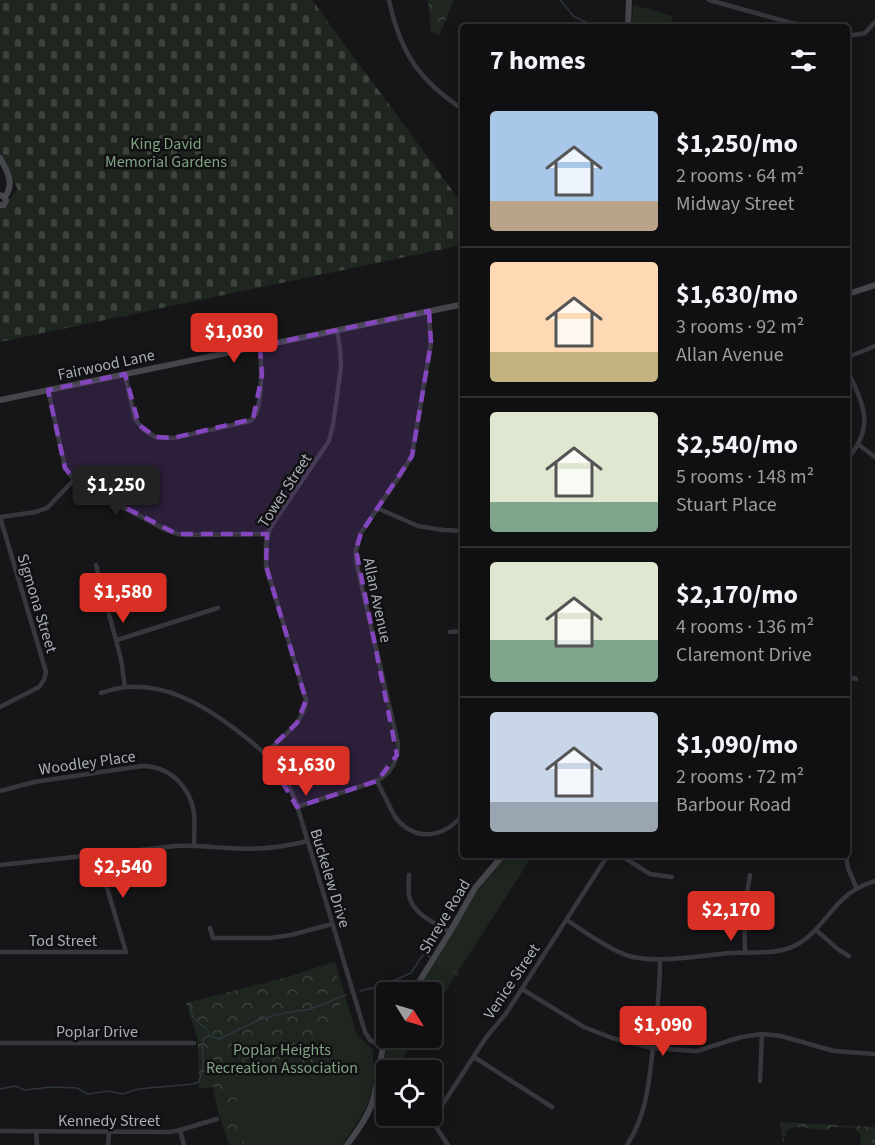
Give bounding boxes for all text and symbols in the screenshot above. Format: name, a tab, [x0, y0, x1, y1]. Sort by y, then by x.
text: 7 homes	[490, 42, 585, 79]
icon: filters	[787, 44, 820, 77]
text: $1,250/mo	[676, 125, 798, 162]
park label: King David Memorial Gardens	[105, 133, 227, 173]
icon: home	[538, 135, 610, 207]
text: 2 rooms · 64 m²	[676, 162, 804, 190]
text: Midway Street	[676, 190, 794, 218]
text: $1,630/mo	[676, 276, 798, 313]
icon: home	[538, 286, 610, 358]
pin: $1,030	[185, 313, 283, 364]
text: 3 rooms · 92 m²	[676, 313, 804, 341]
text: $1,030	[205, 318, 263, 346]
text: Allan Avenue	[676, 341, 784, 369]
street label: Fairwood Lane	[56, 344, 157, 386]
text: $2,540/mo	[676, 426, 798, 463]
icon: home	[538, 436, 610, 508]
street label: Tower Street	[253, 449, 317, 532]
text: 5 rooms · 148 m²	[676, 463, 814, 491]
pin: $1,250	[67, 466, 165, 517]
text: $1,250	[87, 471, 145, 499]
text: Stuart Place	[676, 491, 777, 519]
street label: Sigmona Street	[12, 551, 63, 656]
street label: Allan Avenue	[357, 556, 397, 645]
pin: $1,580	[74, 573, 172, 624]
text: $2,170/mo	[676, 576, 798, 613]
text: $1,580	[94, 578, 152, 606]
icon: home	[538, 586, 610, 658]
text: 4 rooms · 136 m²	[676, 613, 814, 641]
text: Claremont Drive	[676, 641, 812, 669]
text: $1,090/mo	[676, 726, 798, 763]
icon: home	[538, 736, 610, 808]
street label: Woodley Place	[37, 745, 137, 781]
pin: $1,630	[257, 746, 355, 797]
text: $1,630	[277, 751, 335, 779]
text: 2 rooms · 72 m²	[676, 763, 804, 791]
text: Barbour Road	[676, 791, 791, 819]
street label: Buckelew Drive	[305, 826, 356, 931]
pin: $2,540	[74, 848, 172, 899]
text: $2,540	[94, 853, 152, 881]
street label: Shreve Road	[414, 875, 476, 958]
pin: $2,170	[682, 891, 780, 942]
text: $2,170	[702, 896, 760, 924]
street label: Tod Street	[29, 930, 98, 952]
street label: Venice Street	[478, 939, 546, 1024]
north arrow	[376, 982, 442, 1048]
map controls	[376, 982, 442, 1126]
pin: $1,090	[614, 1006, 712, 1057]
text: $1,090	[634, 1011, 692, 1039]
street label: Poplar Drive	[56, 1021, 138, 1043]
park label: Poplar Heights Recreation Association	[206, 1039, 358, 1079]
button: locate	[376, 1060, 442, 1126]
street label: Kennedy Street	[58, 1110, 161, 1132]

